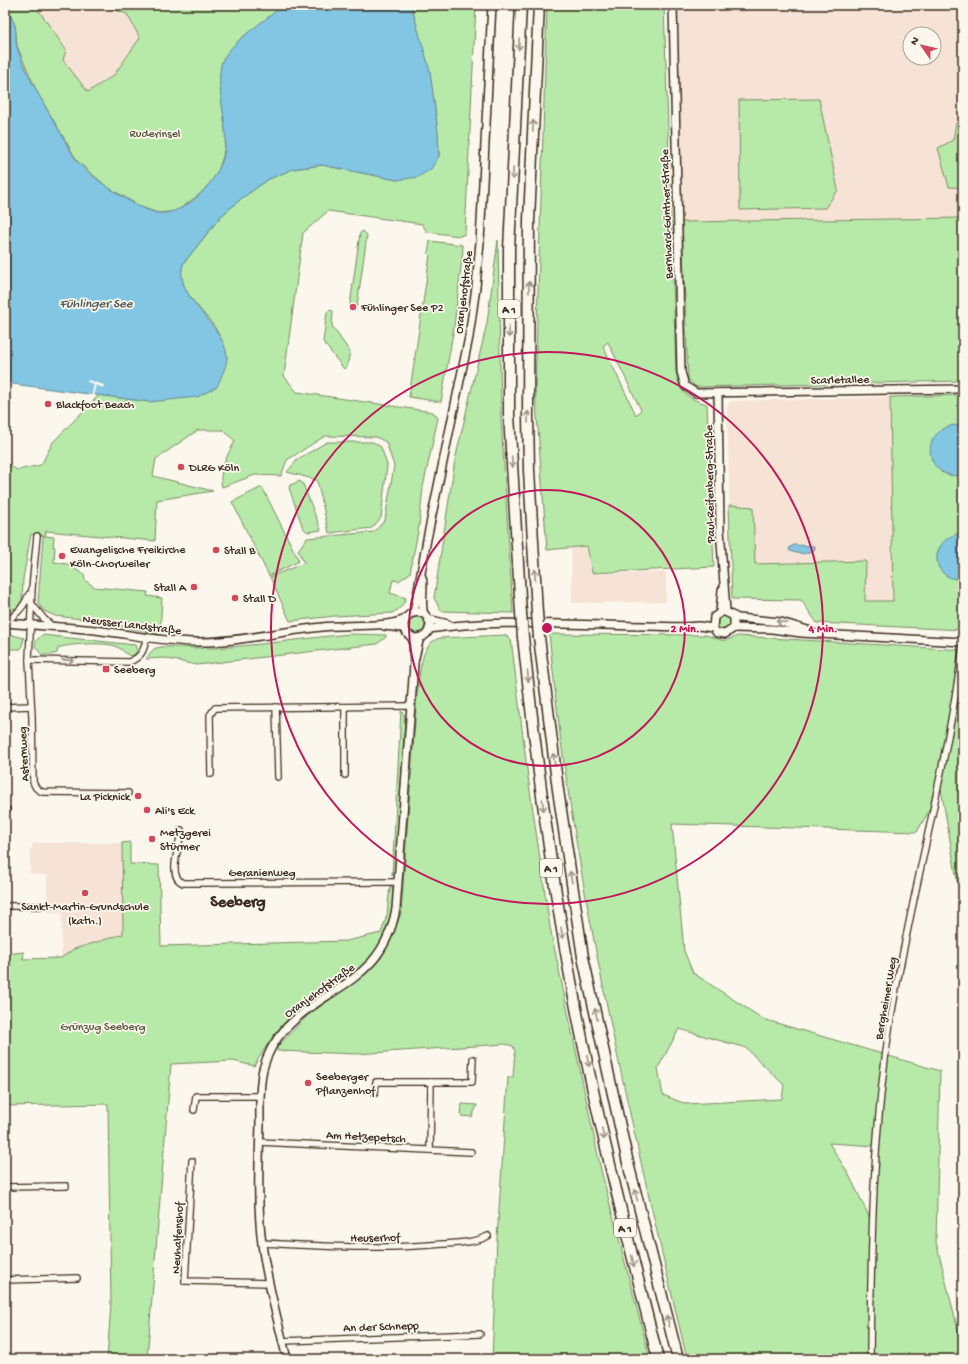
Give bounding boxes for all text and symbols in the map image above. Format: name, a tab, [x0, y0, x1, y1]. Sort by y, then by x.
north arrow	[902, 26, 942, 66]
text: N	[908, 35, 922, 48]
one-way arrow	[515, 37, 522, 50]
one-way arrow	[530, 120, 537, 133]
park label: Ruderinsel	[130, 128, 181, 142]
street label: Bernhard-Günther-Straße	[659, 148, 677, 280]
one-way arrow	[509, 167, 517, 180]
street label: Oranjehofstraße	[453, 249, 477, 335]
one-way arrow	[525, 281, 532, 294]
water label: Fühlinger See	[60, 297, 134, 312]
road number: A 1	[498, 300, 520, 318]
marker: Fühlinger See P2	[348, 302, 358, 312]
place label: Fühlinger See P2	[360, 302, 444, 316]
one-way arrow	[505, 325, 513, 338]
street label: Scarletallee	[811, 373, 870, 389]
marker: Blackfoot Beach	[43, 399, 53, 409]
place label: Blackfoot Beach	[55, 399, 135, 413]
one-way arrow	[524, 411, 532, 424]
street label: Paul-Reifenberg-Straße	[703, 424, 719, 544]
one-way arrow	[509, 455, 516, 468]
marker: DLRG Köln	[176, 462, 186, 472]
place label: DLRG Köln	[188, 462, 239, 476]
place label: Evangelische Freikirche Köln-Chorweiler	[70, 544, 186, 572]
marker: Stall B	[211, 545, 221, 555]
place label: Stall B	[224, 545, 256, 559]
marker: Evangelische Freikirche Köln-Chorweiler	[57, 551, 67, 561]
one-way arrow	[531, 569, 538, 582]
place label: Stall A	[154, 582, 187, 596]
marker: Stall A	[189, 582, 199, 592]
marker: Stall D	[230, 593, 240, 603]
place label: Stall D	[243, 593, 276, 607]
street label: Neusser Landstraße	[82, 613, 183, 639]
one-way arrow	[776, 618, 789, 626]
centre of rings	[540, 621, 554, 635]
text: 2 Min.	[670, 623, 700, 637]
text: 4 Min.	[808, 623, 837, 637]
one-way arrow	[61, 656, 74, 664]
marker: Seeberg	[101, 664, 111, 674]
place label: Seeberg	[114, 664, 156, 678]
one-way arrow	[524, 669, 531, 682]
street label: Asternweg	[17, 726, 33, 782]
one-way arrow	[550, 753, 558, 766]
place label: La Picknick	[80, 791, 132, 805]
marker: La Picknick	[133, 791, 143, 801]
one-way arrow	[539, 798, 546, 811]
marker: Ali's Eck	[142, 805, 152, 815]
place label: Ali's Eck	[155, 805, 196, 819]
place label: Metzgerei Stürmer	[160, 827, 211, 855]
marker: Metzgerei Stürmer	[147, 834, 157, 844]
road number: A 1	[540, 859, 562, 877]
street label: Geranienweg	[228, 867, 296, 881]
one-way arrow	[567, 871, 575, 884]
marker: Sankt-Martin-Grundschule (kath.)	[80, 888, 90, 898]
district label: Seeberg	[210, 894, 266, 913]
place label: Sankt-Martin-Grundschule (kath.)	[21, 901, 150, 929]
one-way arrow	[559, 926, 567, 939]
street label: Bergheimer Weg	[873, 956, 901, 1042]
street label: Oranjehofstraße	[282, 961, 359, 1022]
one-way arrow	[591, 1007, 599, 1020]
park label: Grünzug Seeberg	[60, 1021, 146, 1035]
one-way arrow	[584, 1054, 592, 1067]
place label: Seeberger Pflanzenhof	[315, 1071, 376, 1099]
marker: Seeberger Pflanzenhof	[303, 1078, 313, 1088]
one-way arrow	[600, 1127, 608, 1140]
street label: Am Hetzepetsch	[326, 1129, 407, 1147]
one-way arrow	[632, 1189, 640, 1202]
street label: Neuhalfenshof	[170, 1201, 188, 1274]
road number: A 1	[614, 1219, 636, 1237]
street label: Heuserhof	[350, 1232, 401, 1246]
one-way arrow	[630, 1254, 638, 1267]
one-way arrow	[664, 1315, 671, 1328]
street label: An der Schnepp	[343, 1320, 419, 1336]

